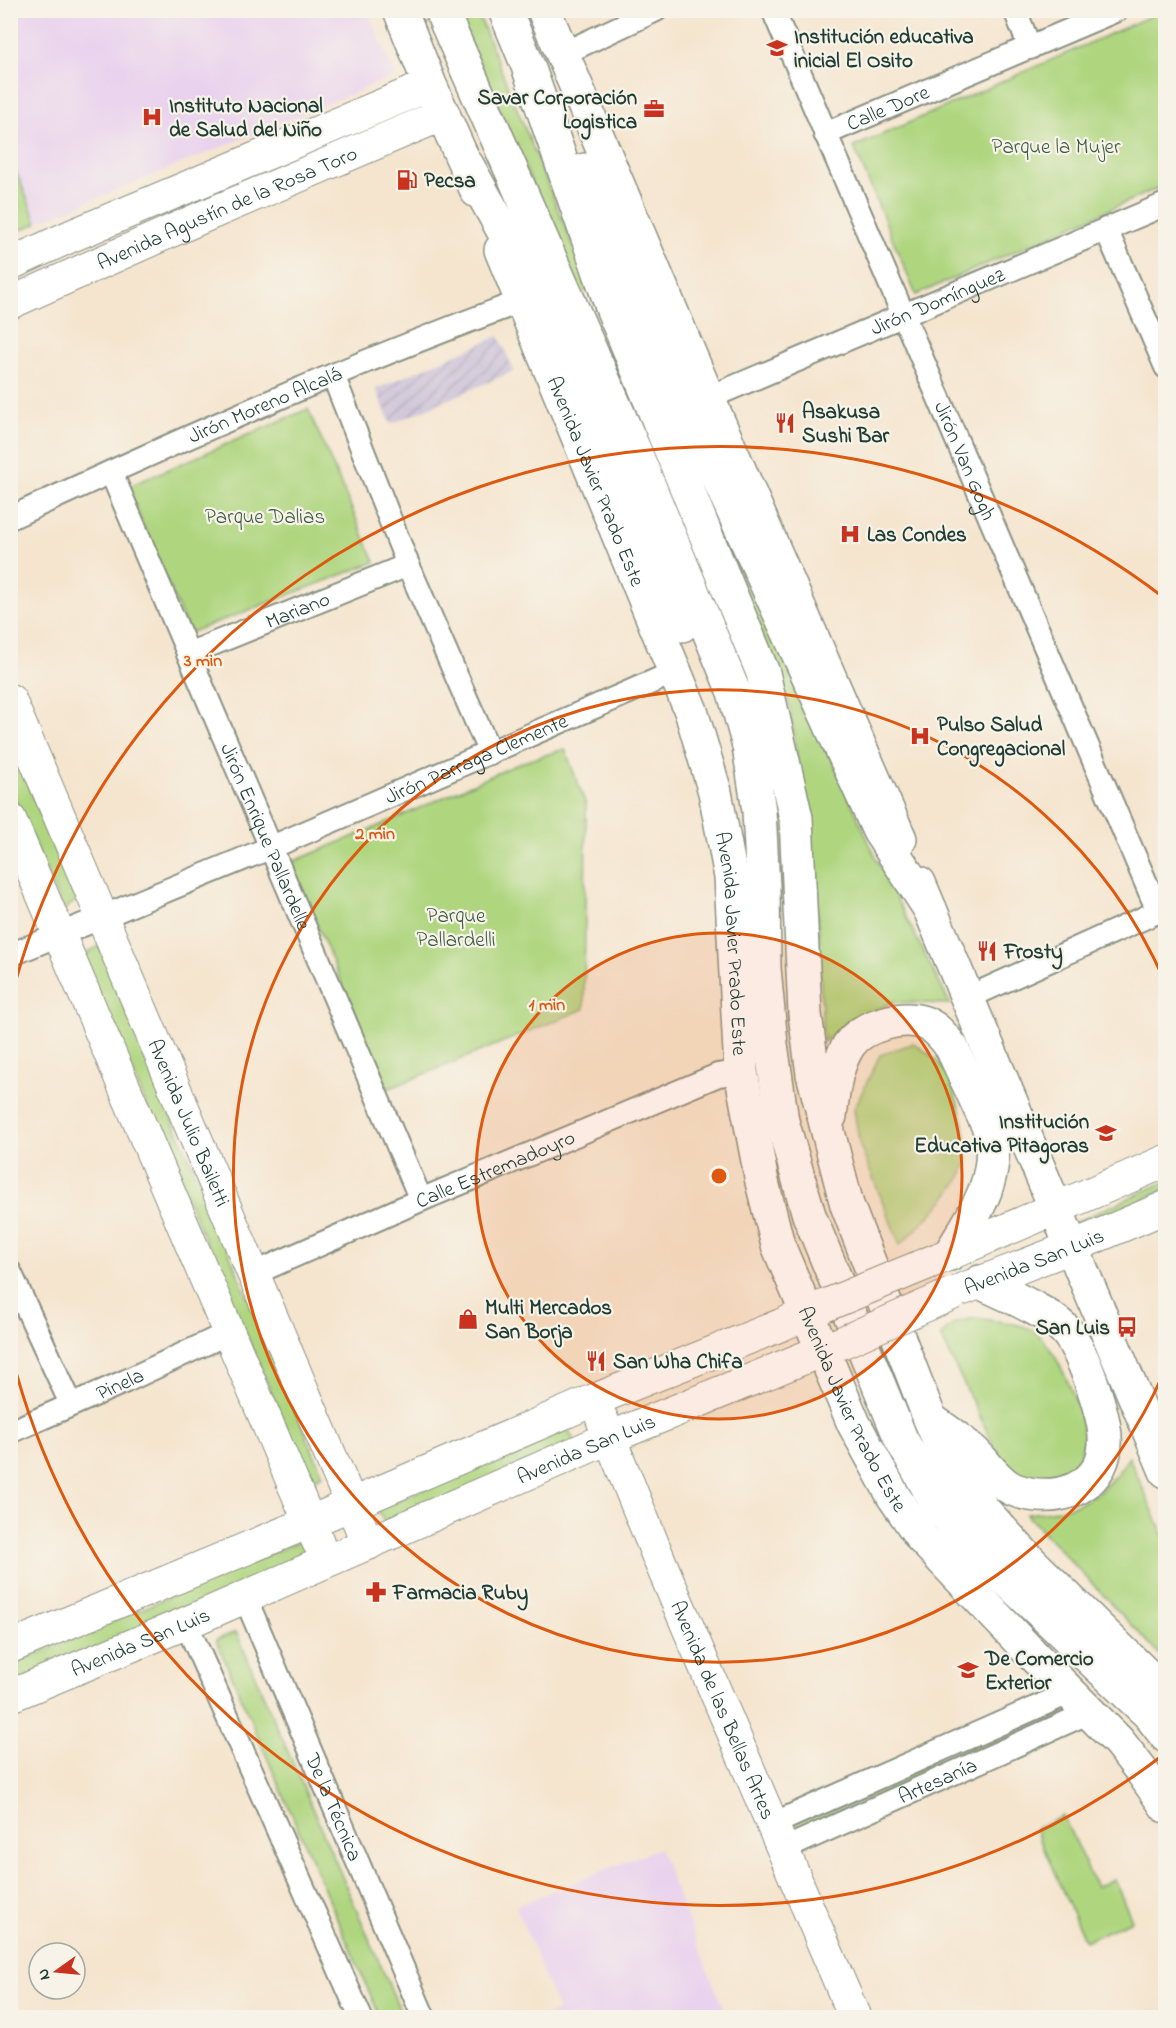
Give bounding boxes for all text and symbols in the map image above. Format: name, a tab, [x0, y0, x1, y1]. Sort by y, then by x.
place label: Institución educativa inicial El Osito	[794, 23, 974, 77]
school or university icon: Institución educativa inicial El Osito	[765, 36, 789, 60]
street label: Calle Dore	[843, 78, 935, 140]
place label: Savar Corporación Logistica	[477, 84, 637, 140]
place label: Instituto Nacional de Salud del Niño	[169, 92, 323, 146]
office icon: Savar Corporación Logistica	[642, 97, 666, 121]
hospital icon: Instituto Nacional de Salud del Niño	[140, 105, 164, 129]
park label: Parque la Mujer	[991, 133, 1121, 163]
street label: Avenida Agustín de la Rosa Toro	[93, 140, 363, 279]
place label: Pecsa	[424, 167, 476, 197]
fuel station icon: Pecsa	[395, 168, 419, 192]
street label: Jirón Domínguez	[866, 261, 1010, 345]
street label: Jirón Moreno Alcalá	[184, 360, 347, 452]
street label: Avenida Javier Prado Este	[538, 372, 651, 592]
street label: Jirón Van Gogh	[925, 397, 1002, 525]
place label: Asakusa Sushi Bar	[802, 398, 890, 452]
restaurant icon: Asakusa Sushi Bar	[773, 411, 797, 435]
park label: Parque Dalias	[205, 503, 325, 533]
place label: Las Condes	[867, 521, 967, 551]
hospital icon: Las Condes	[838, 522, 862, 546]
street label: Mariano	[261, 585, 335, 638]
text: 3 min	[183, 649, 222, 675]
street label: Jirón Parraga Clemente	[381, 707, 574, 813]
place label: Pulso Salud Congregacional	[937, 711, 1066, 767]
hospital icon: Pulso Salud Congregacional	[908, 724, 932, 748]
street label: Jirón Enrique Pallardelle	[211, 739, 318, 936]
text: 2 min	[354, 822, 395, 848]
street label: Avenida Javier Prado Este	[706, 829, 753, 1057]
park label: Parque Pallardelli	[416, 902, 496, 956]
place label: Frosty	[1003, 938, 1063, 970]
restaurant icon: Frosty	[975, 939, 999, 963]
text: 1 min	[529, 993, 565, 1019]
street label: Avenida Julio Bailetti	[139, 1035, 236, 1212]
place label: Institución Educativa Pitagoras	[914, 1108, 1089, 1164]
school or university icon: Institución Educativa Pitagoras	[1094, 1121, 1118, 1145]
street label: Calle Estremadoyro	[411, 1124, 580, 1217]
centre of rings	[709, 1166, 729, 1186]
street label: Avenida San Luis	[960, 1222, 1109, 1304]
place label: Multi Mercados San Borja	[485, 1294, 612, 1348]
street label: Avenida Javier Prado Este	[789, 1302, 913, 1519]
shop icon: Multi Mercados San Borja	[456, 1307, 480, 1331]
place label: San Luis	[1035, 1314, 1110, 1344]
bus stop icon: San Luis	[1115, 1315, 1139, 1339]
place label: San Wha Chifa	[613, 1348, 743, 1378]
restaurant icon: San Wha Chifa	[584, 1349, 608, 1373]
street label: Pinela	[92, 1362, 149, 1409]
street label: Avenida San Luis	[513, 1407, 661, 1493]
place label: Farmacia Ruby	[392, 1579, 528, 1611]
pharmacy icon: Farmacia Ruby	[364, 1580, 388, 1604]
street label: Avenida de las Bellas Artes	[661, 1596, 781, 1825]
street label: Avenida San Luis	[67, 1601, 215, 1686]
place label: De Comercio Exterior	[984, 1645, 1094, 1699]
school or university icon: De Comercio Exterior	[956, 1658, 980, 1682]
street label: De la Técnica	[296, 1748, 369, 1866]
street label: Artesanía	[894, 1751, 982, 1813]
north arrow	[27, 1941, 87, 2001]
text: N	[31, 1966, 57, 1983]

